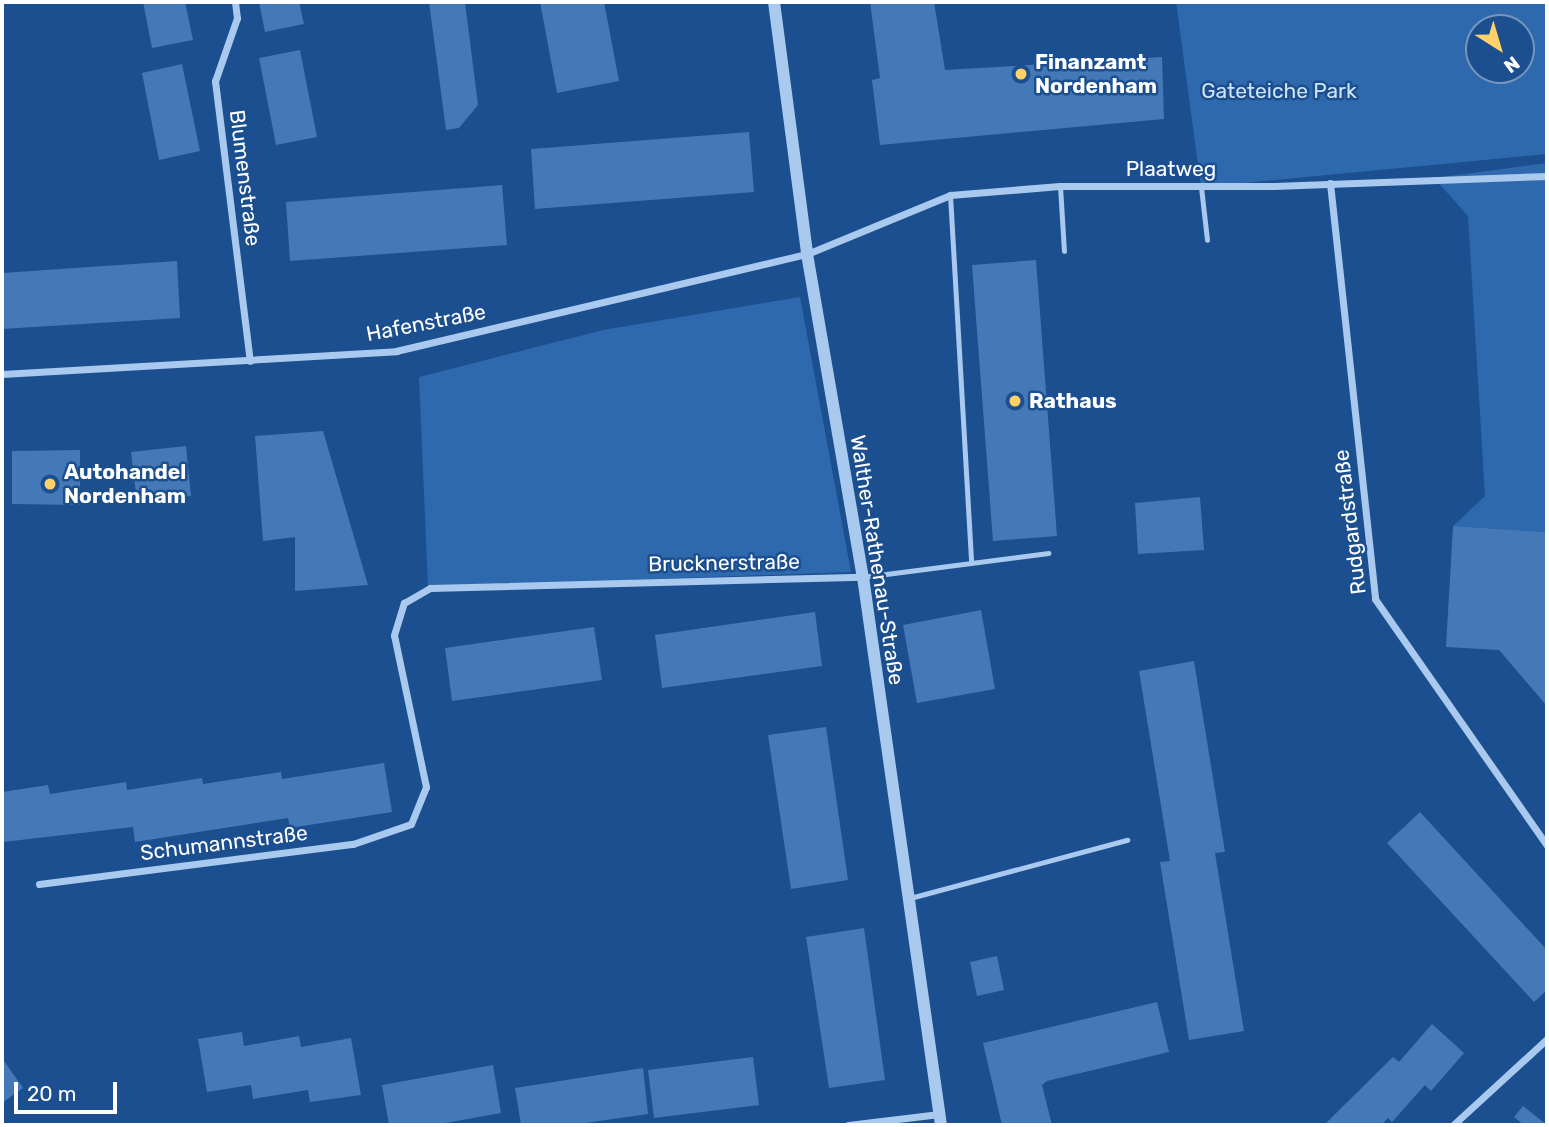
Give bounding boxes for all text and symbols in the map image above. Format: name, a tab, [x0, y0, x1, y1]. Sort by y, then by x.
north arrow	[1465, 14, 1535, 84]
place label: Finanzamt Nordenham	[1035, 49, 1157, 99]
text: N	[1499, 51, 1524, 78]
marker: Finanzamt Nordenham	[1013, 66, 1029, 82]
park label: Gateteiche Park	[1201, 78, 1357, 104]
street label: Blumenstraße	[224, 108, 266, 248]
street label: Plaatweg	[1126, 156, 1216, 182]
street label: Hafenstraße	[364, 299, 488, 347]
place label: Rathaus	[1029, 388, 1117, 414]
marker: Rathaus	[1007, 393, 1023, 409]
street label: Walther-Rathenau-Straße	[845, 433, 909, 687]
street label: Rudgardstraße	[1329, 448, 1371, 596]
place label: Autohandel Nordenham	[64, 459, 186, 509]
marker: Autohandel Nordenham	[42, 476, 58, 492]
street label: Brucknerstraße	[648, 549, 800, 577]
street label: Schumannstraße	[139, 820, 309, 866]
scale bar	[18, 1068, 121, 1112]
text: 20 m	[27, 1081, 76, 1106]

